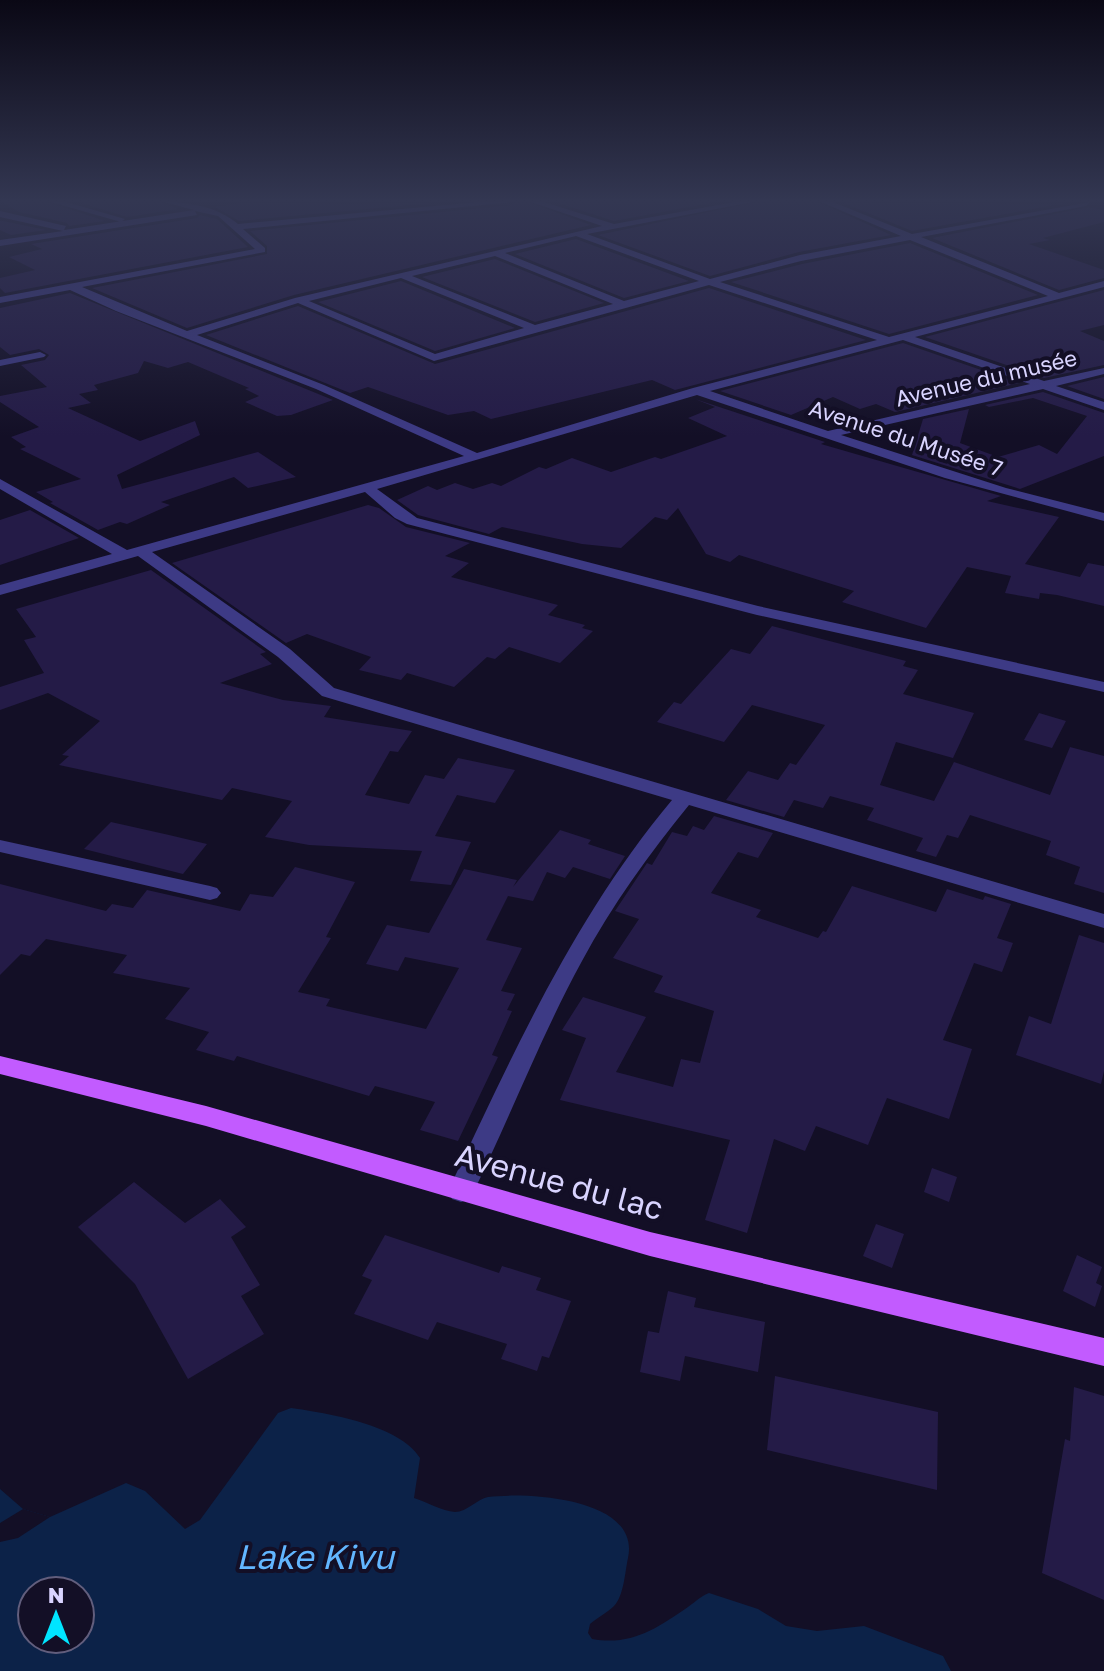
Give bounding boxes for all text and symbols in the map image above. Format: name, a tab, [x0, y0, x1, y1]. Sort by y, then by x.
street label: Avenue du musée	[892, 343, 1079, 412]
street label: Avenue du Musée 7	[806, 393, 1006, 482]
street label: Avenue du lac	[451, 1135, 667, 1227]
water label: Lake Kivu	[236, 1536, 396, 1576]
north arrow	[16, 1575, 96, 1655]
text: N	[48, 1581, 64, 1608]

